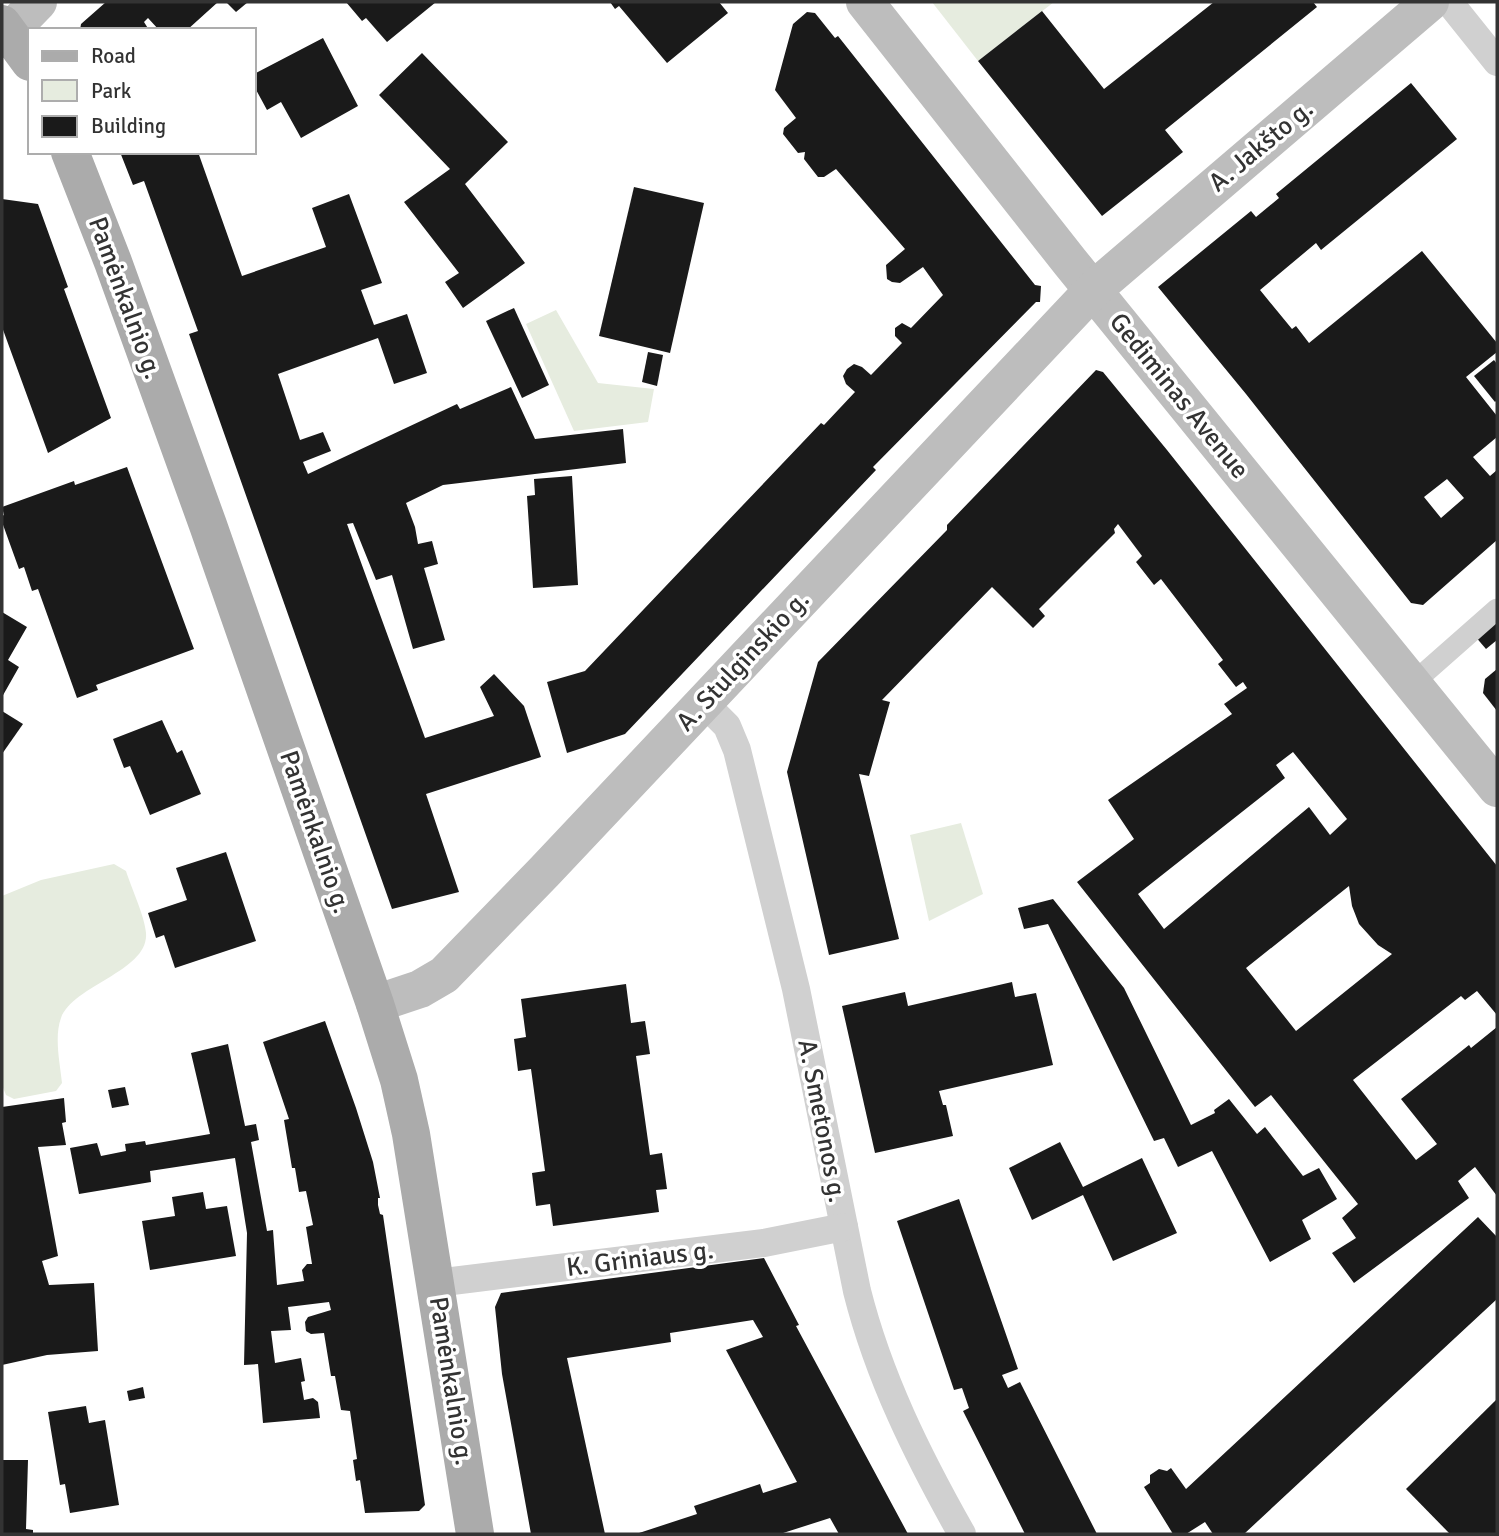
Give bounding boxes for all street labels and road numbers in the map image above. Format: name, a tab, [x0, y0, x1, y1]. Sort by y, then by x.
street label: A. Jakšto g.	[1202, 93, 1320, 199]
street label: Pamėnkalnio g.	[81, 213, 169, 383]
street label: Gediminas Avenue	[1102, 307, 1256, 485]
street label: A. Stulginskio g.	[670, 584, 816, 738]
street label: Pamėnkalnio g.	[272, 746, 358, 918]
street label: A. Smetonos g.	[791, 1037, 853, 1205]
street label: K. Griniaus g.	[565, 1234, 715, 1284]
street label: Pamėnkalnio g.	[422, 1294, 480, 1468]

